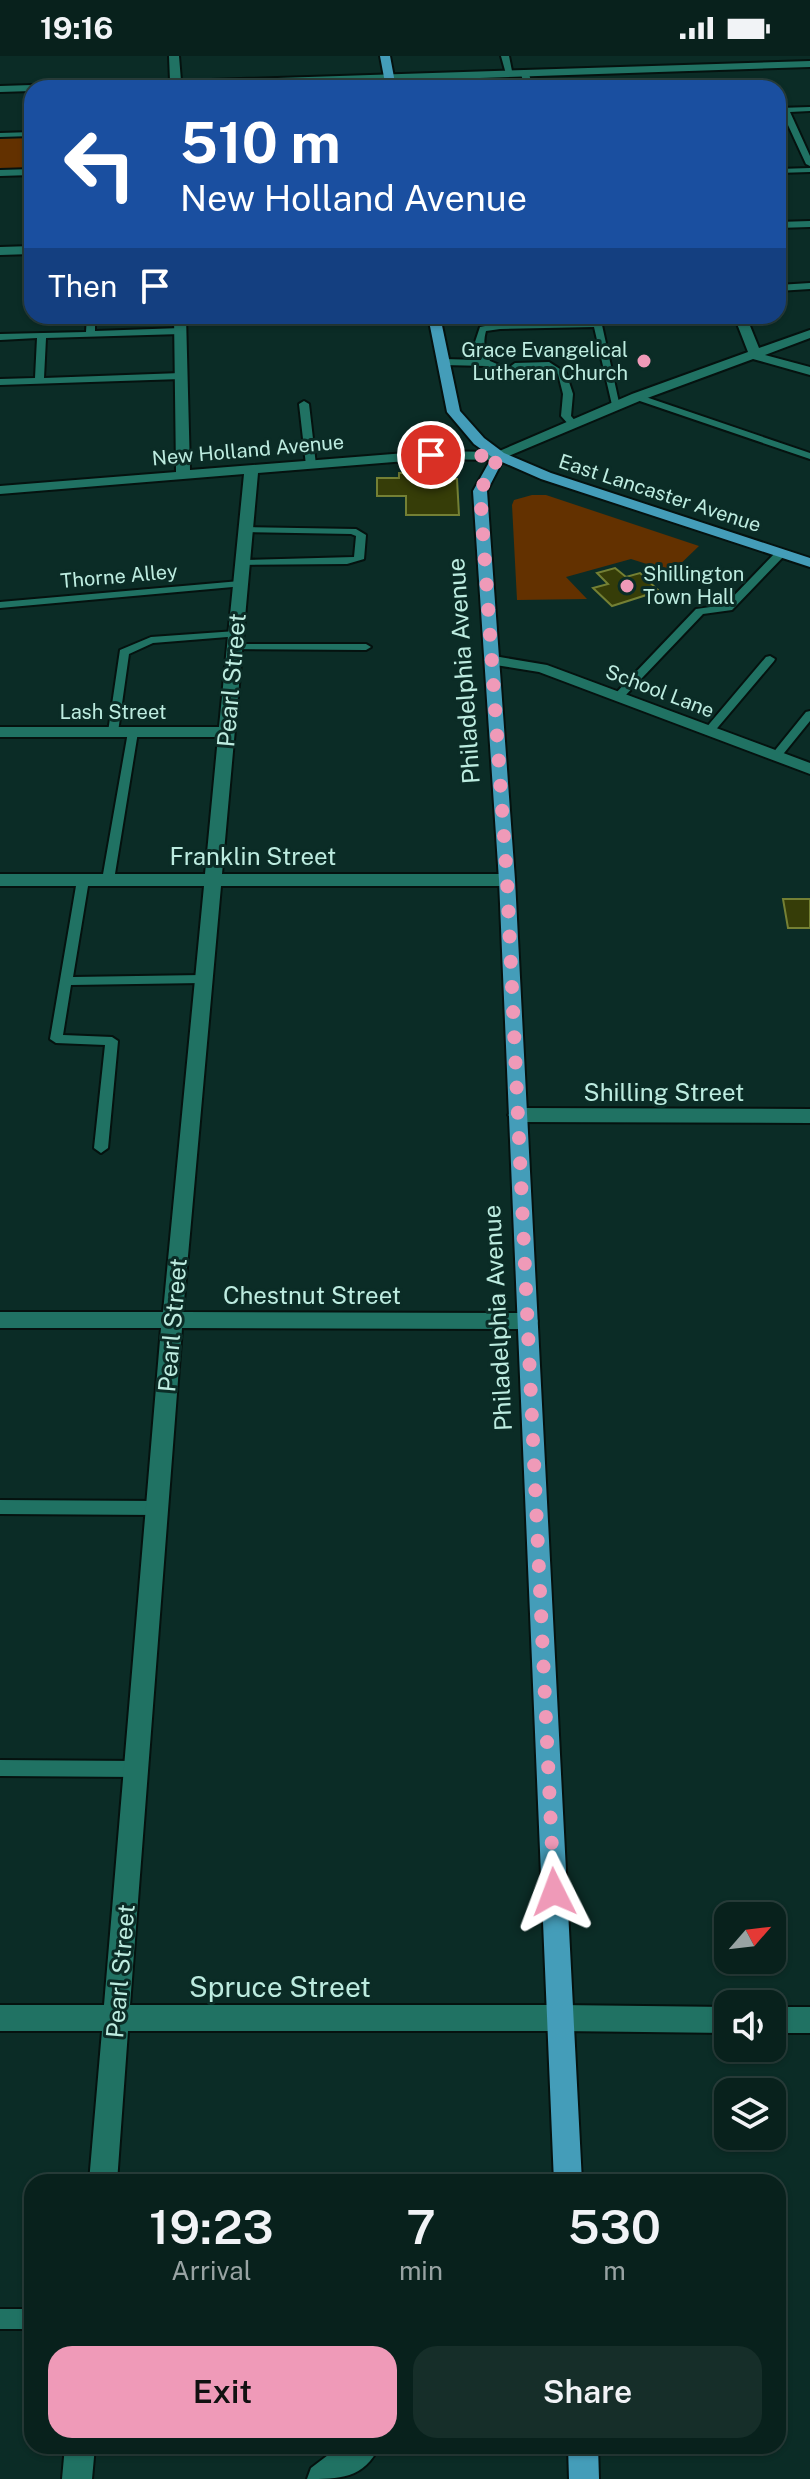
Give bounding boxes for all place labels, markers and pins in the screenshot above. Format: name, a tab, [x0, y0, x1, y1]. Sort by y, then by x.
place label: Grace Evangelical Lutheran Church	[461, 338, 628, 385]
marker: Grace Evangelical Lutheran Church	[635, 352, 653, 370]
pin	[397, 421, 465, 489]
place label: Shillington Town Hall	[643, 562, 744, 609]
marker: Shillington Town Hall	[618, 577, 636, 595]

